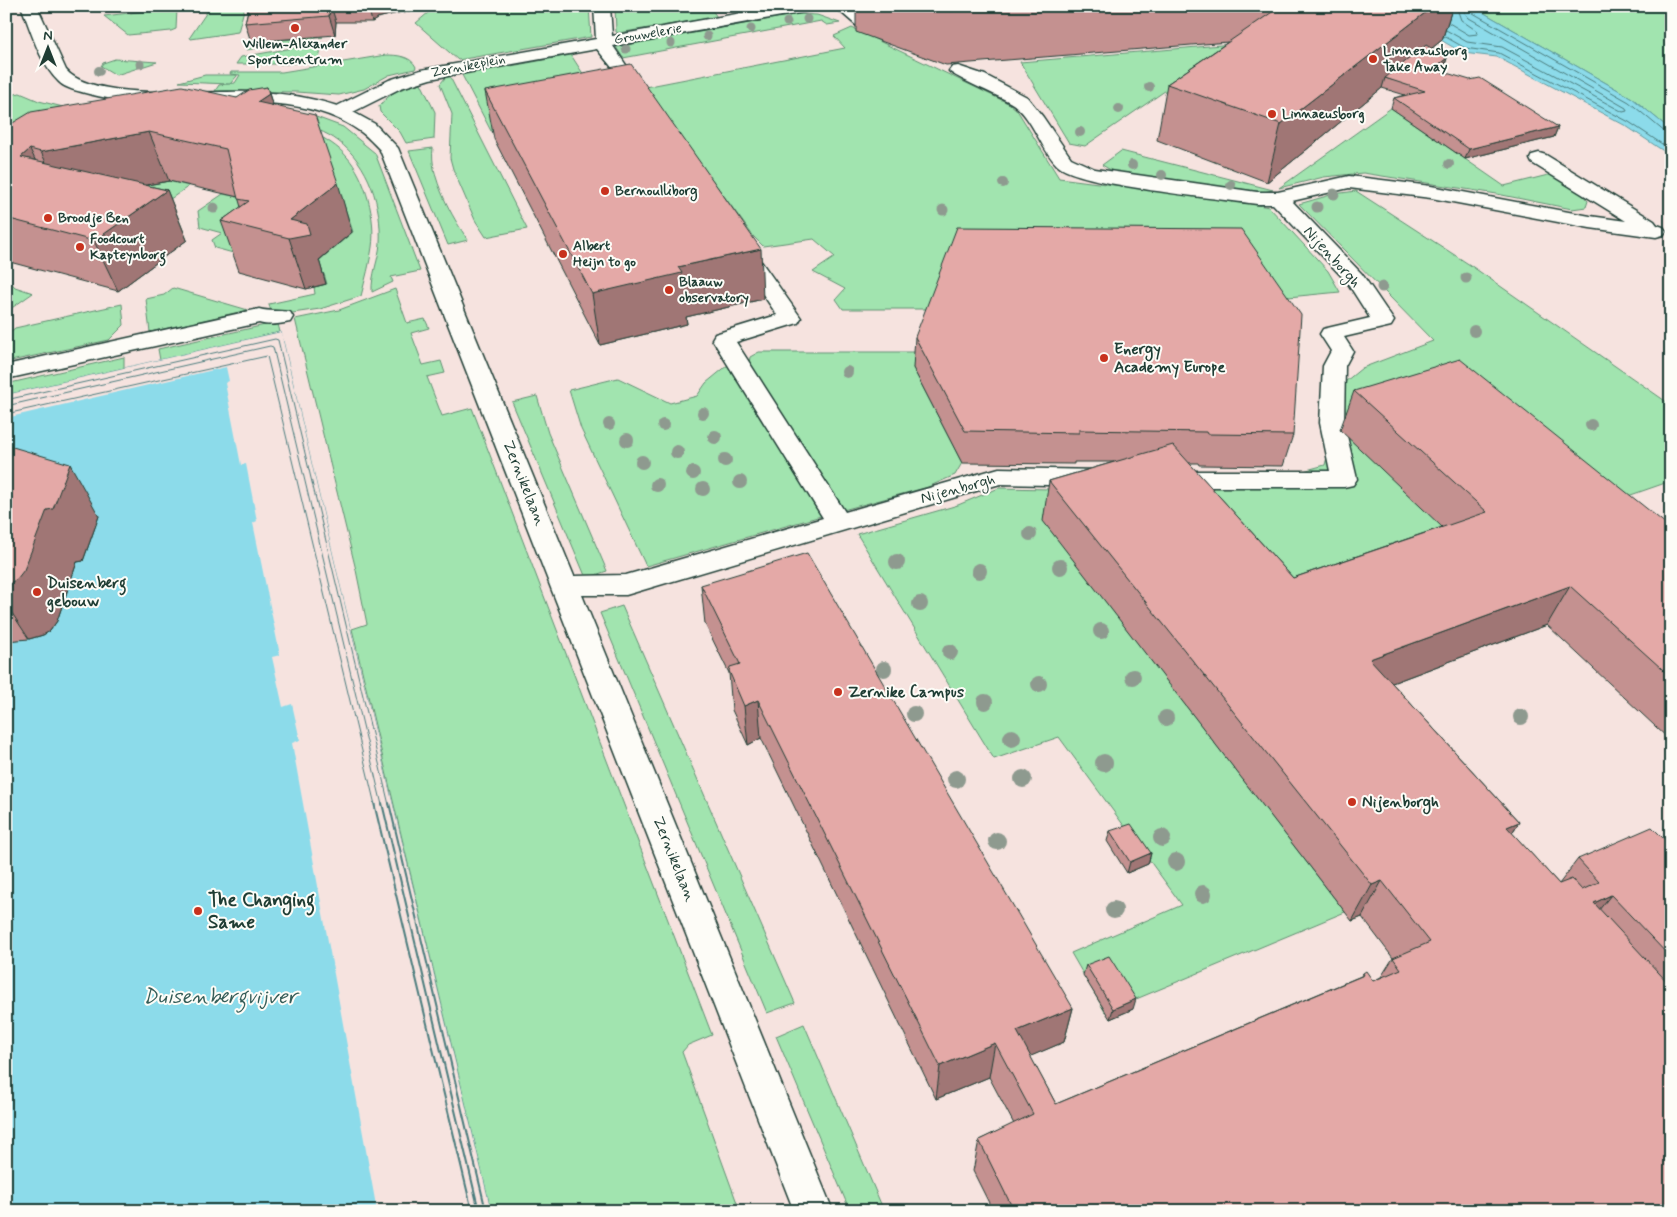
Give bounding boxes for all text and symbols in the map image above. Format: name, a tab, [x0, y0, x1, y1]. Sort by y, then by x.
street label: Grouwelerie	[613, 19, 683, 49]
north arrow	[22, 22, 72, 72]
marker: Willem-Alexander Sportcentrum	[289, 22, 301, 34]
text: N	[43, 27, 53, 45]
place label: Willem-Alexander Sportcentrum	[242, 35, 348, 69]
place label: Linneausborg Take Away	[1383, 42, 1467, 76]
street label: Zernikeplein	[429, 50, 507, 82]
marker: Linneausborg Take Away	[1367, 53, 1379, 65]
place label: Linnaeusborg	[1282, 105, 1365, 124]
marker: Linnaeusborg	[1266, 108, 1278, 120]
place label: Bernoulliborg	[615, 182, 697, 202]
marker: Bernoulliborg	[599, 185, 611, 197]
place label: Broodje Ben	[58, 209, 129, 228]
marker: Broodje Ben	[42, 212, 54, 224]
street label: Nijenborgh	[1298, 221, 1366, 293]
place label: Foodcourt Kapteynborg	[90, 230, 166, 267]
place label: Albert Heijn to go	[573, 237, 636, 272]
marker: Foodcourt Kapteynborg	[74, 241, 86, 253]
marker: Albert Heijn to go	[557, 248, 569, 260]
place label: Blaauw observatory	[679, 273, 749, 307]
marker: Blaauw observatory	[663, 284, 675, 296]
place label: Energy Academy Europe	[1114, 339, 1226, 378]
marker: Energy Academy Europe	[1098, 352, 1110, 364]
street label: Zernikelaan	[497, 437, 551, 529]
street label: Nijenborgh	[918, 469, 998, 510]
place label: Duisenberg gebouw	[47, 573, 126, 613]
marker: Duisenberg gebouw	[31, 586, 43, 598]
place label: Zernike Campus	[848, 682, 964, 703]
marker: Zernike Campus	[832, 686, 844, 698]
place label: Nijenborgh	[1362, 792, 1439, 815]
marker: Nijenborgh	[1346, 796, 1358, 808]
street label: Zernikelaan	[647, 813, 701, 905]
place label: The Changing Same	[208, 888, 315, 935]
marker: The Changing Same	[192, 905, 204, 917]
water label: Duisenbergvijver	[143, 983, 300, 1013]

